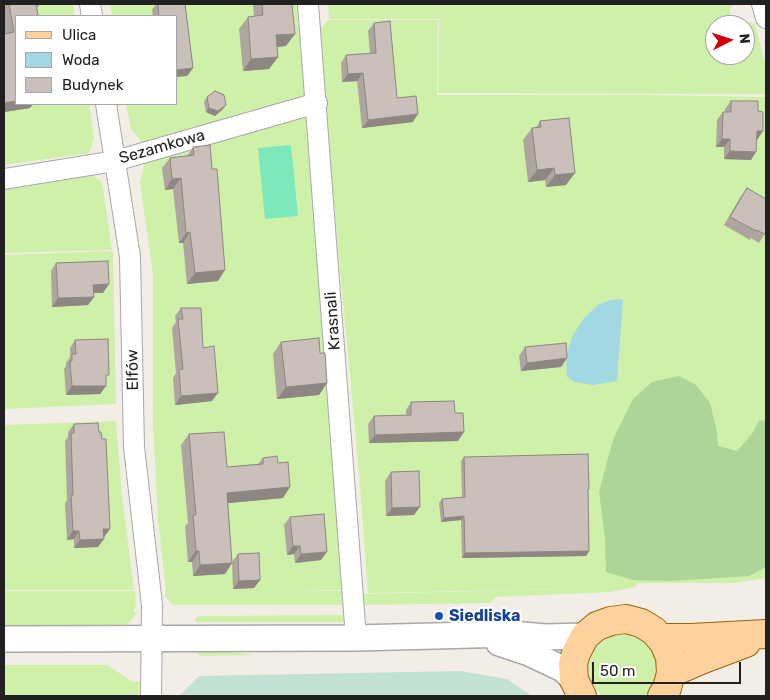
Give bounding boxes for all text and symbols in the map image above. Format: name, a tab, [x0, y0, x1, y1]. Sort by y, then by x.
legend	[15, 15, 178, 105]
north arrow	[705, 15, 755, 65]
text: Ulica	[62, 26, 96, 44]
text: N	[736, 33, 753, 44]
text: Woda	[62, 51, 100, 69]
text: Budynek	[62, 76, 124, 94]
street label: Sezamkowa	[117, 126, 207, 168]
street label: Krasnali	[321, 291, 345, 351]
street label: Elfów	[123, 349, 143, 391]
place label: Siedliska	[449, 606, 520, 626]
marker: Siedliska	[433, 610, 445, 622]
scale bar	[595, 652, 744, 684]
text: 50 m	[600, 662, 635, 680]

